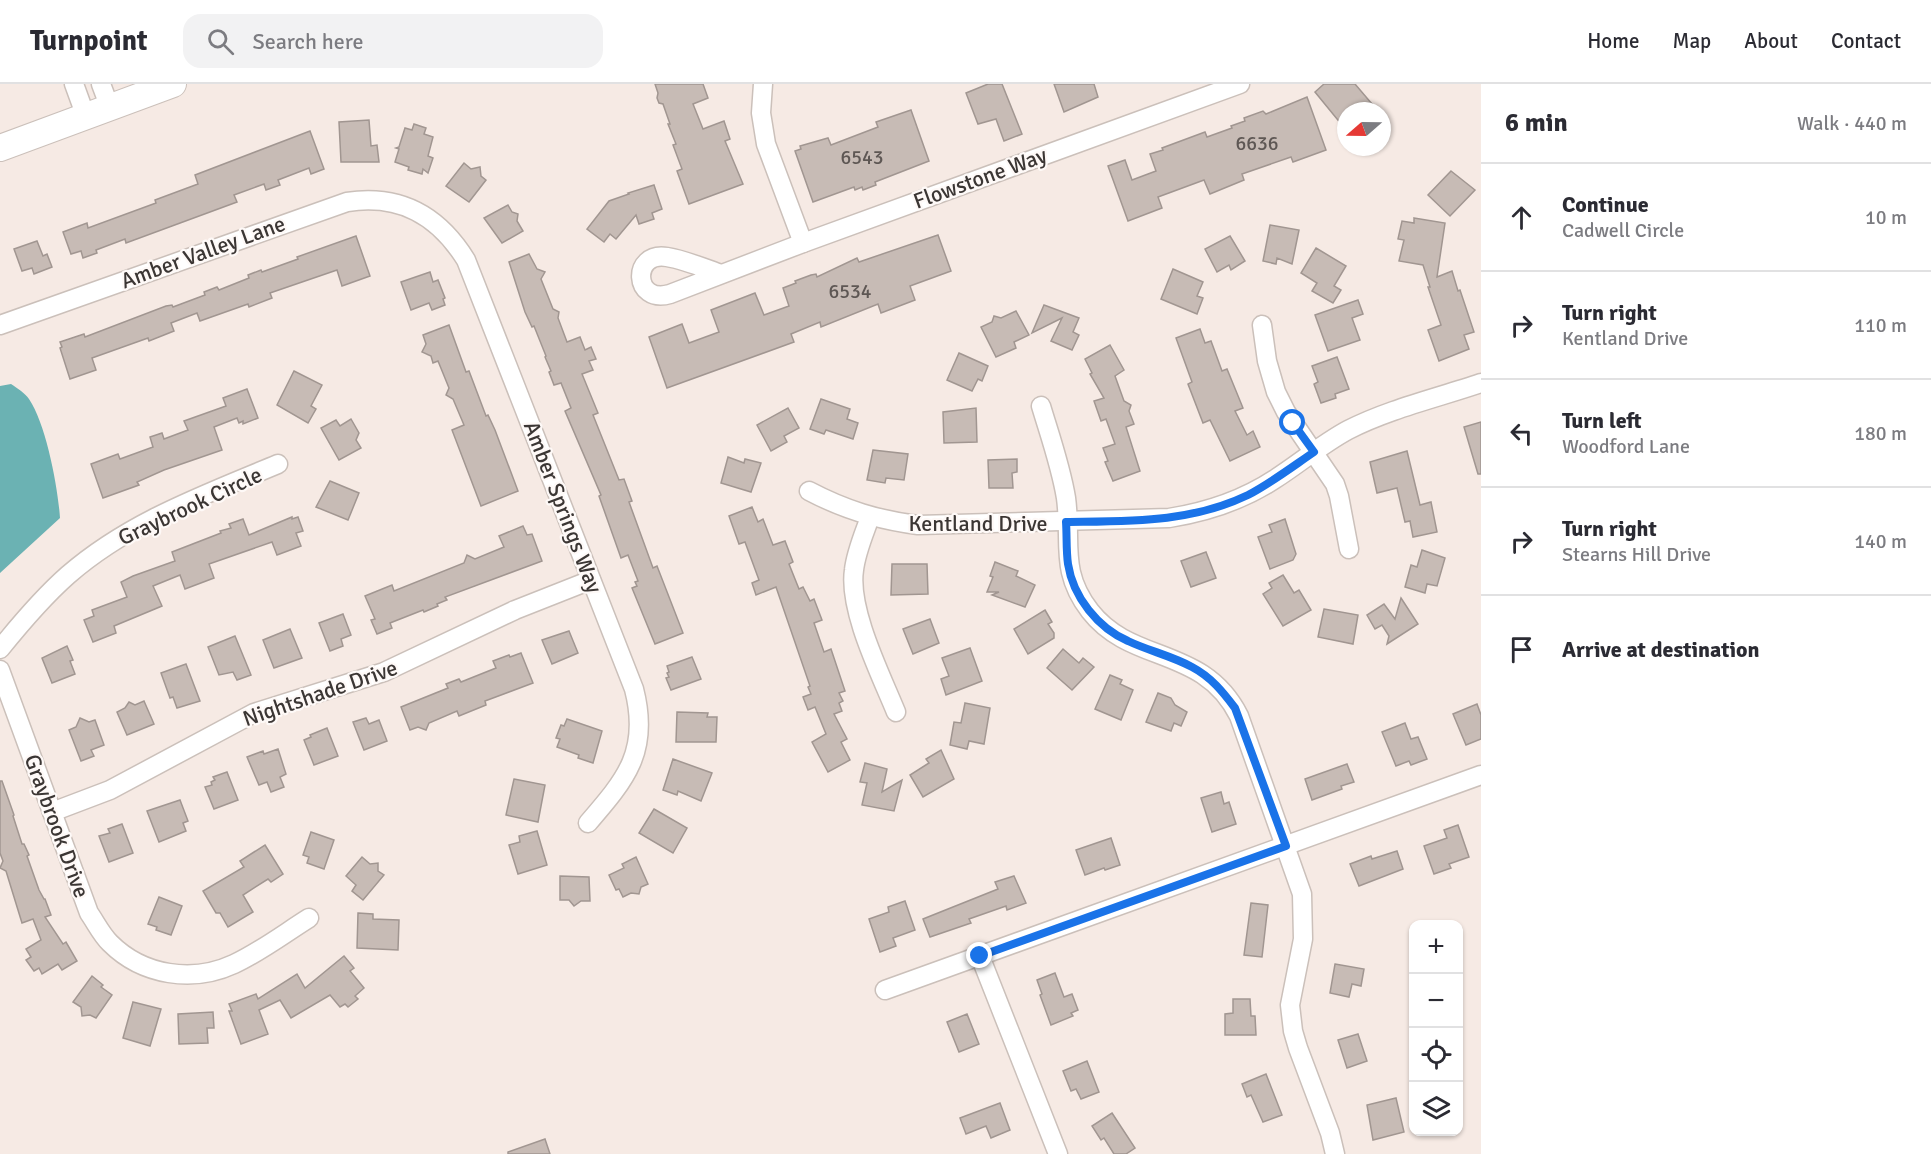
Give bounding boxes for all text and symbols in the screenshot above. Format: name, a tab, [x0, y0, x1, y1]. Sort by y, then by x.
search box	[183, 14, 603, 68]
text: Turnpoint	[30, 24, 147, 58]
icon: search	[204, 25, 237, 58]
text: Search here	[252, 28, 363, 55]
text: Home	[1587, 28, 1640, 54]
text: Map	[1673, 28, 1711, 54]
text: About	[1744, 28, 1798, 54]
text: Contact	[1831, 28, 1901, 54]
north arrow	[1337, 102, 1391, 156]
text: 6 min	[1505, 107, 1568, 139]
text: Walk · 440 m	[1797, 111, 1907, 136]
house number: 6636	[1235, 131, 1279, 156]
street label: Flowstone Way	[909, 141, 1051, 215]
house number: 6543	[840, 145, 884, 170]
text: Continue	[1562, 191, 1649, 218]
icon: ahead	[1505, 201, 1538, 234]
text: 10 m	[1865, 205, 1907, 230]
street label: Amber Valley Lane	[117, 210, 289, 294]
text: Cadwell Circle	[1562, 218, 1684, 243]
house number: 6534	[828, 279, 872, 304]
text: Turn right	[1562, 299, 1657, 326]
icon: right	[1505, 309, 1538, 342]
text: 110 m	[1854, 313, 1907, 338]
text: Kentland Drive	[1562, 326, 1688, 351]
text: Turn left	[1562, 407, 1642, 434]
route start	[1279, 409, 1305, 435]
street label: Amber Springs Way	[518, 417, 608, 597]
icon: left	[1505, 417, 1538, 450]
text: 180 m	[1854, 421, 1907, 446]
text: Woodford Lane	[1562, 434, 1690, 459]
street label: Graybrook Circle	[114, 461, 266, 551]
street label: Kentland Drive	[909, 510, 1047, 537]
text: Turn right	[1562, 515, 1657, 542]
icon: right	[1505, 525, 1538, 558]
text: 140 m	[1854, 529, 1907, 554]
text: Stearns Hill Drive	[1562, 542, 1711, 567]
icon: arrive	[1505, 633, 1538, 666]
text: Arrive at destination	[1562, 636, 1759, 663]
street label: Nightshade Drive	[239, 654, 401, 732]
street label: Graybrook Drive	[19, 751, 95, 901]
map controls	[1409, 920, 1463, 1136]
button: +	[1409, 920, 1463, 974]
route end	[966, 942, 992, 968]
button: −	[1409, 974, 1463, 1028]
button: locate	[1409, 1028, 1463, 1082]
button: layers	[1409, 1082, 1463, 1136]

